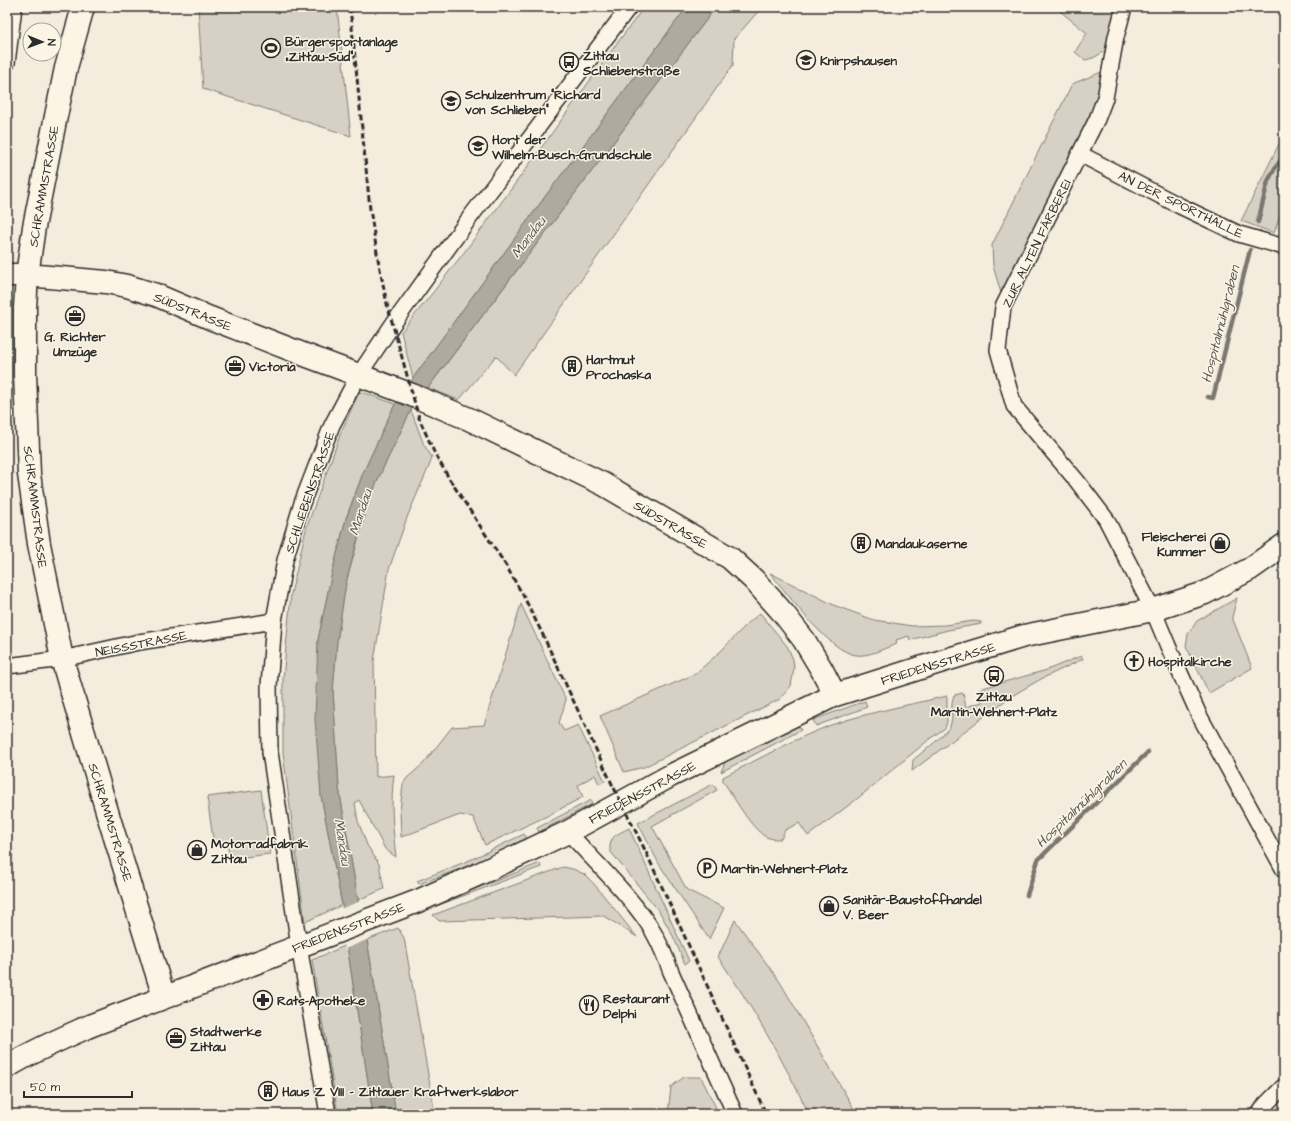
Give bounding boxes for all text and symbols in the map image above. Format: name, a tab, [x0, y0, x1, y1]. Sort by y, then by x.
north arrow	[22, 22, 62, 62]
place label: Bürgersportanlage „Zittau-Süd“	[285, 33, 398, 66]
sports icon: Bürgersportanlage „Zittau-Süd“	[260, 37, 282, 59]
text: N	[44, 39, 59, 46]
place label: Zittau Schliebenstraße	[582, 47, 680, 80]
school or university icon: Knirpshausen	[795, 49, 817, 71]
bus stop icon: Zittau Schliebenstraße	[558, 51, 580, 73]
place label: Knirpshausen	[820, 52, 897, 71]
place label: Schulzentrum "Richard von Schlieben"	[464, 86, 601, 119]
school or university icon: Schulzentrum "Richard von Schlieben"	[440, 90, 462, 112]
street label: SCHRAMMSTRASSE	[24, 124, 64, 248]
place label: Hort der Wilhelm-Busch-Grundschule	[491, 131, 652, 164]
school or university icon: Hort der Wilhelm-Busch-Grundschule	[467, 135, 489, 157]
street label: AN DER SPORTHALLE	[1115, 167, 1246, 243]
street label: ZUR ALTEN FÄRBEREI	[998, 176, 1076, 311]
water label: Mandau	[507, 212, 551, 262]
water label: Hospitalmühlgraben	[1197, 263, 1245, 385]
street label: SÜDSTRASSE	[151, 288, 235, 336]
office icon: G. Richter Umzüge	[64, 305, 86, 327]
place label: G. Richter Umzüge	[44, 328, 107, 363]
place label: Hartmut Prochaska	[586, 351, 652, 384]
office icon: Victoria	[224, 355, 246, 377]
building icon: Hartmut Prochaska	[561, 355, 583, 377]
place label: Victoria	[248, 358, 296, 376]
street label: SCHLIEBENSTRASSE	[281, 429, 339, 556]
street label: SCHRAMMSTRASSE	[19, 445, 51, 570]
water label: Mandau	[344, 486, 378, 538]
street label: SÜDSTRASSE	[630, 496, 711, 553]
place label: Fleischerei Kummer	[1142, 528, 1207, 561]
building icon: Mandaukaserne	[850, 532, 872, 554]
shop icon: Fleischerei Kummer	[1209, 532, 1231, 554]
place label: Mandaukaserne	[875, 535, 968, 553]
street label: NEISSSTRASSE	[94, 626, 189, 662]
street label: FRIEDENSSTRASSE	[879, 638, 998, 690]
church icon: Hospitalkirche	[1123, 650, 1145, 672]
place label: Hospitalkirche	[1148, 653, 1232, 672]
bus stop icon: Zittau Martin-Wehnert-Platz	[983, 665, 1005, 687]
place label: Zittau Martin-Wehnert-Platz	[931, 688, 1058, 721]
water label: Hospitalmühlgraben	[1032, 754, 1132, 853]
street label: FRIEDENSSTRASSE	[586, 757, 699, 829]
street label: SCHRAMMSTRASSE	[83, 761, 137, 884]
water label: Mandau	[328, 817, 356, 868]
place label: Motorradfabrik Zittau	[211, 835, 309, 868]
shop icon: Motorradfabrik Zittau	[186, 839, 208, 861]
parking icon: Martin-Wehnert-Platz	[696, 857, 718, 879]
place label: Martin-Wehnert-Platz	[721, 860, 848, 878]
place label: Sanitär-Baustoffhandel V. Beer	[842, 891, 982, 924]
shop icon: Sanitär-Baustoffhandel V. Beer	[818, 895, 840, 917]
street label: FRIEDENSSTRASSE	[290, 898, 407, 958]
pharmacy icon: Rats-Apotheke	[252, 989, 274, 1011]
place label: Restaurant Delphi	[603, 990, 671, 1024]
place label: Rats-Apotheke	[277, 992, 365, 1011]
restaurant icon: Restaurant Delphi	[578, 994, 600, 1016]
place label: Stadtwerke Zittau	[189, 1023, 262, 1056]
office icon: Stadtwerke Zittau	[165, 1027, 187, 1049]
scale bar	[24, 1073, 132, 1099]
text: 50 m	[30, 1079, 61, 1096]
building icon: Haus Z VIII - Zittauer Kraftwerkslabor	[257, 1080, 279, 1102]
place label: Haus Z VIII - Zittauer Kraftwerkslabor	[282, 1083, 519, 1101]

